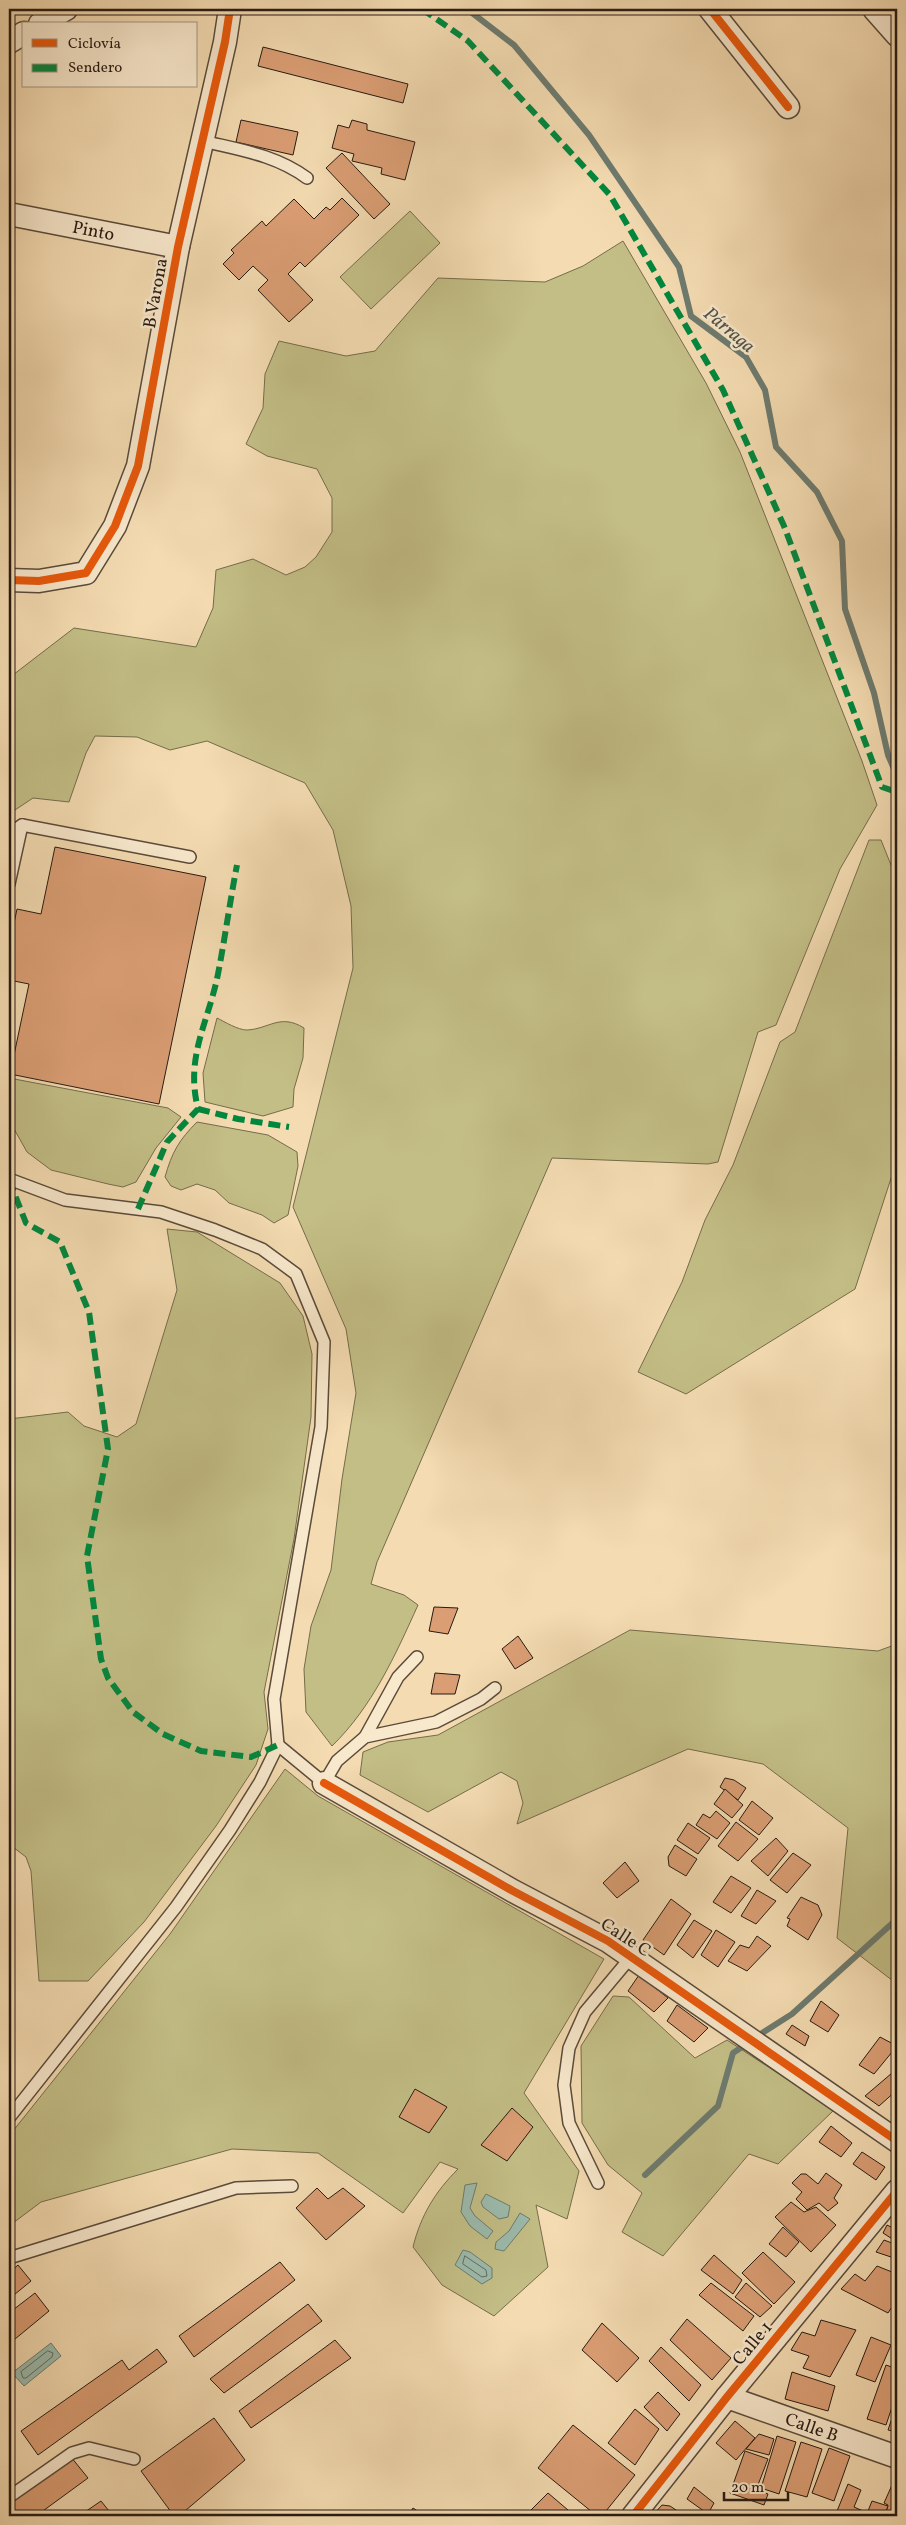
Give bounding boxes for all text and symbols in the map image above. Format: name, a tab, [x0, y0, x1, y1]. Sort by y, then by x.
legend	[22, 22, 198, 88]
text: Ciclovía	[68, 34, 121, 55]
text: Sendero	[68, 58, 122, 79]
street label: Pinto	[70, 216, 116, 248]
street label: B Varona	[138, 256, 175, 330]
water label: Párraga	[697, 301, 760, 360]
street label: Calle C	[595, 1913, 655, 1964]
street label: Calle 1	[727, 2317, 779, 2371]
street label: Calle B	[781, 2407, 841, 2449]
scale bar	[724, 2470, 787, 2502]
text: 20 m	[731, 2478, 764, 2499]

